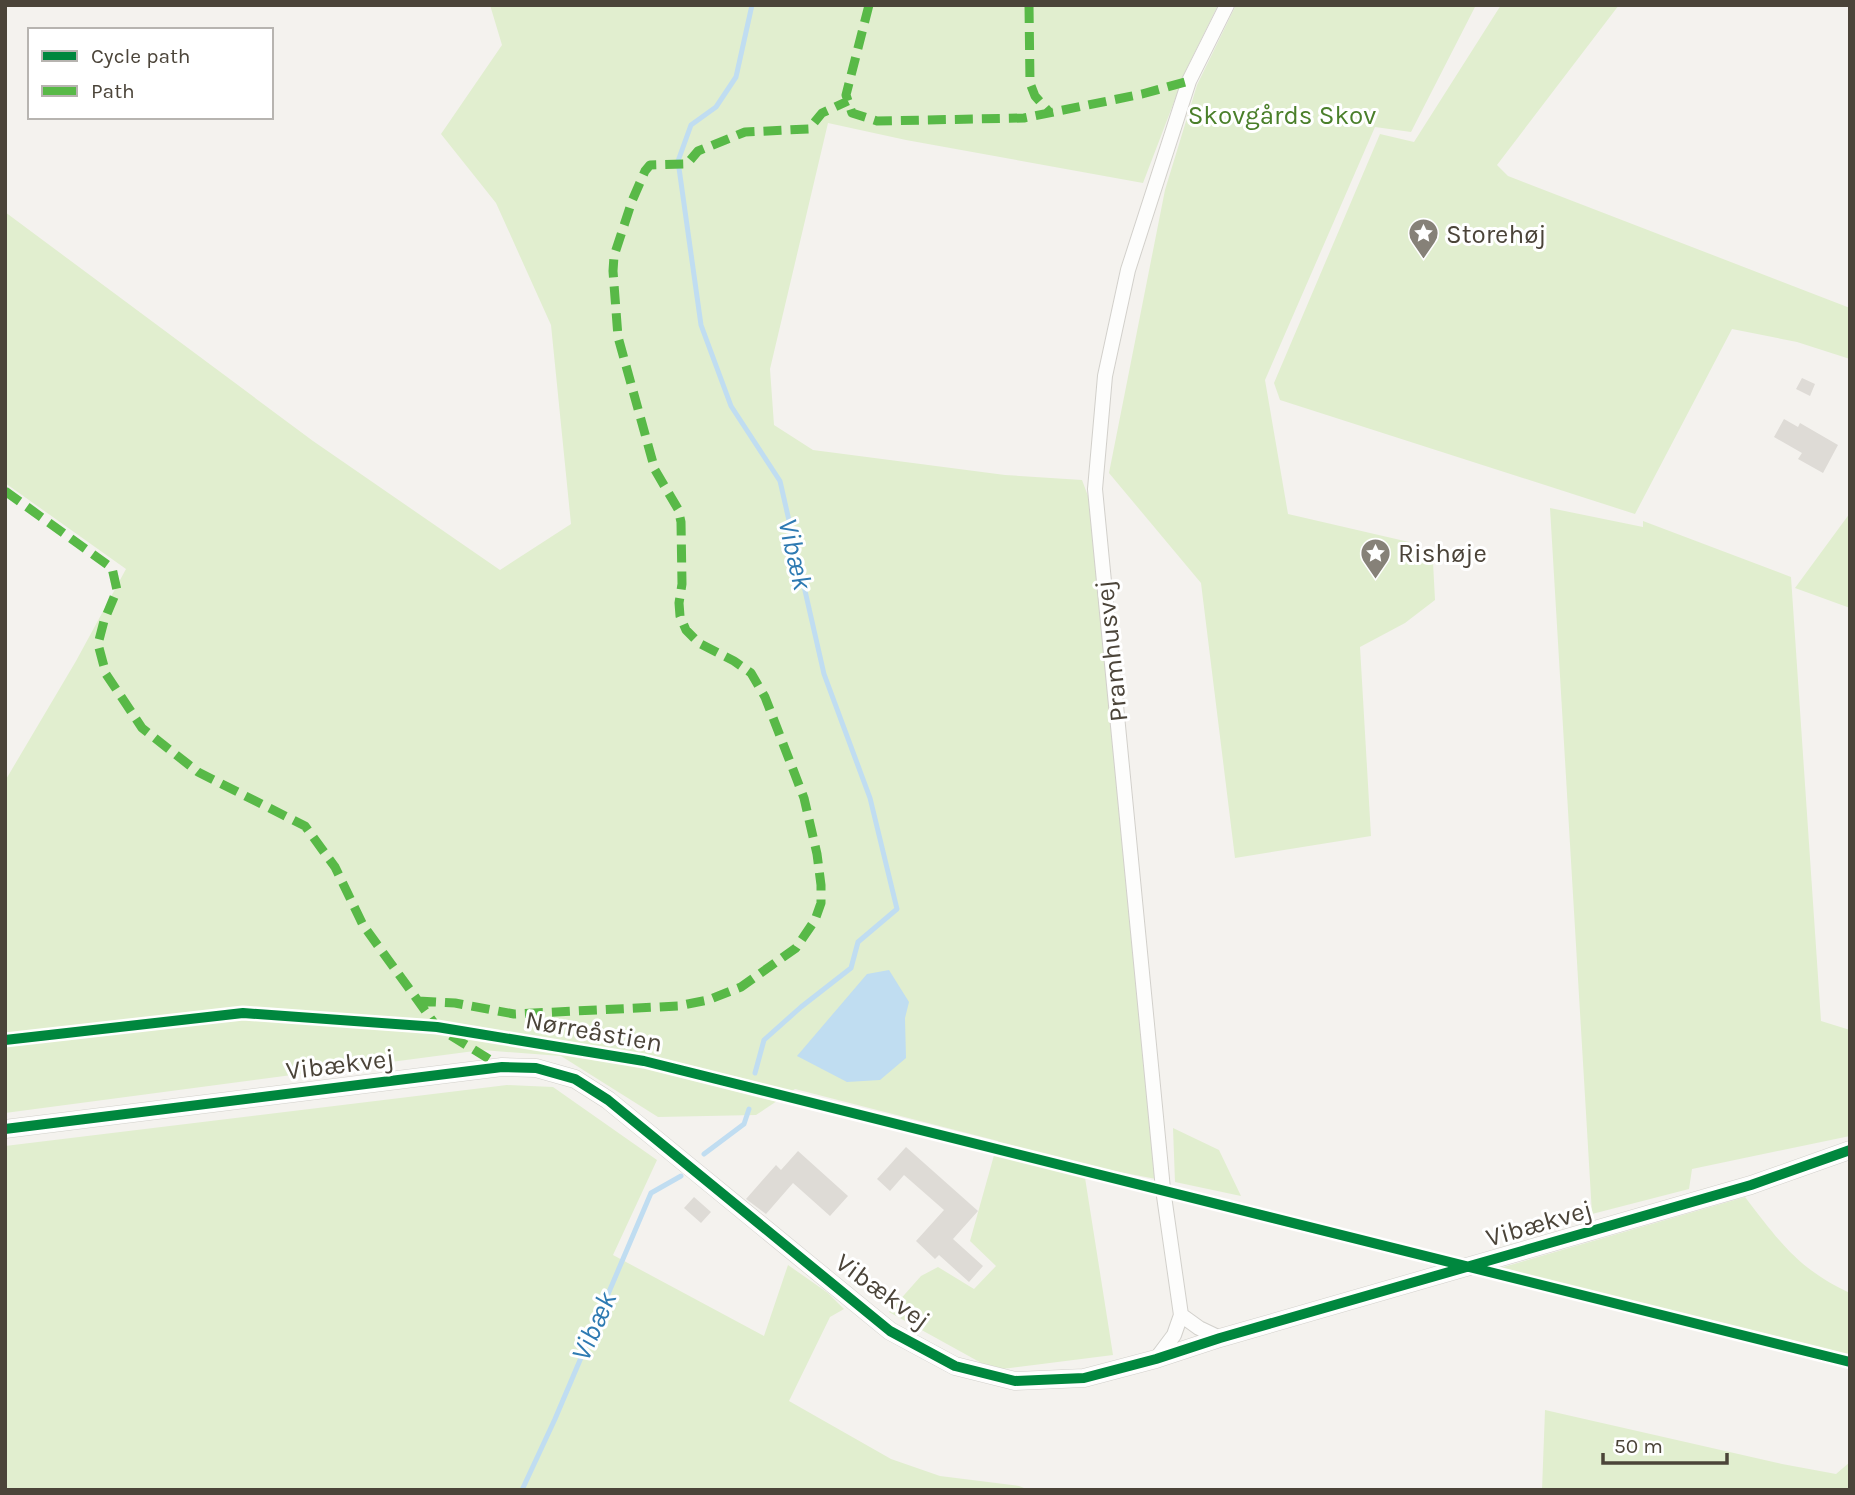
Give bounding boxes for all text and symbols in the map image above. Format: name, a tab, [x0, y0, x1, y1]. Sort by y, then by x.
legend	[28, 28, 273, 119]
text: Cycle path	[91, 44, 191, 68]
text: Path	[91, 79, 135, 103]
park label: Skovgårds Skov	[1188, 100, 1376, 131]
place icon: Storehøj	[1406, 217, 1440, 261]
place label: Storehøj	[1446, 219, 1547, 250]
water label: Vibæk	[771, 515, 820, 594]
place icon: Rishøje	[1358, 536, 1392, 580]
place label: Rishøje	[1398, 538, 1487, 569]
street label: Pramhusvej	[1089, 579, 1134, 723]
street label: Nørreåstien	[523, 1004, 665, 1059]
street label: Vibækvej	[284, 1042, 396, 1087]
street label: Vibækvej	[1482, 1194, 1596, 1253]
street label: Vibækvej	[829, 1247, 936, 1336]
water label: Vibæk	[564, 1286, 624, 1366]
scale bar	[1603, 1422, 1727, 1466]
text: 50 m	[1614, 1434, 1663, 1458]

